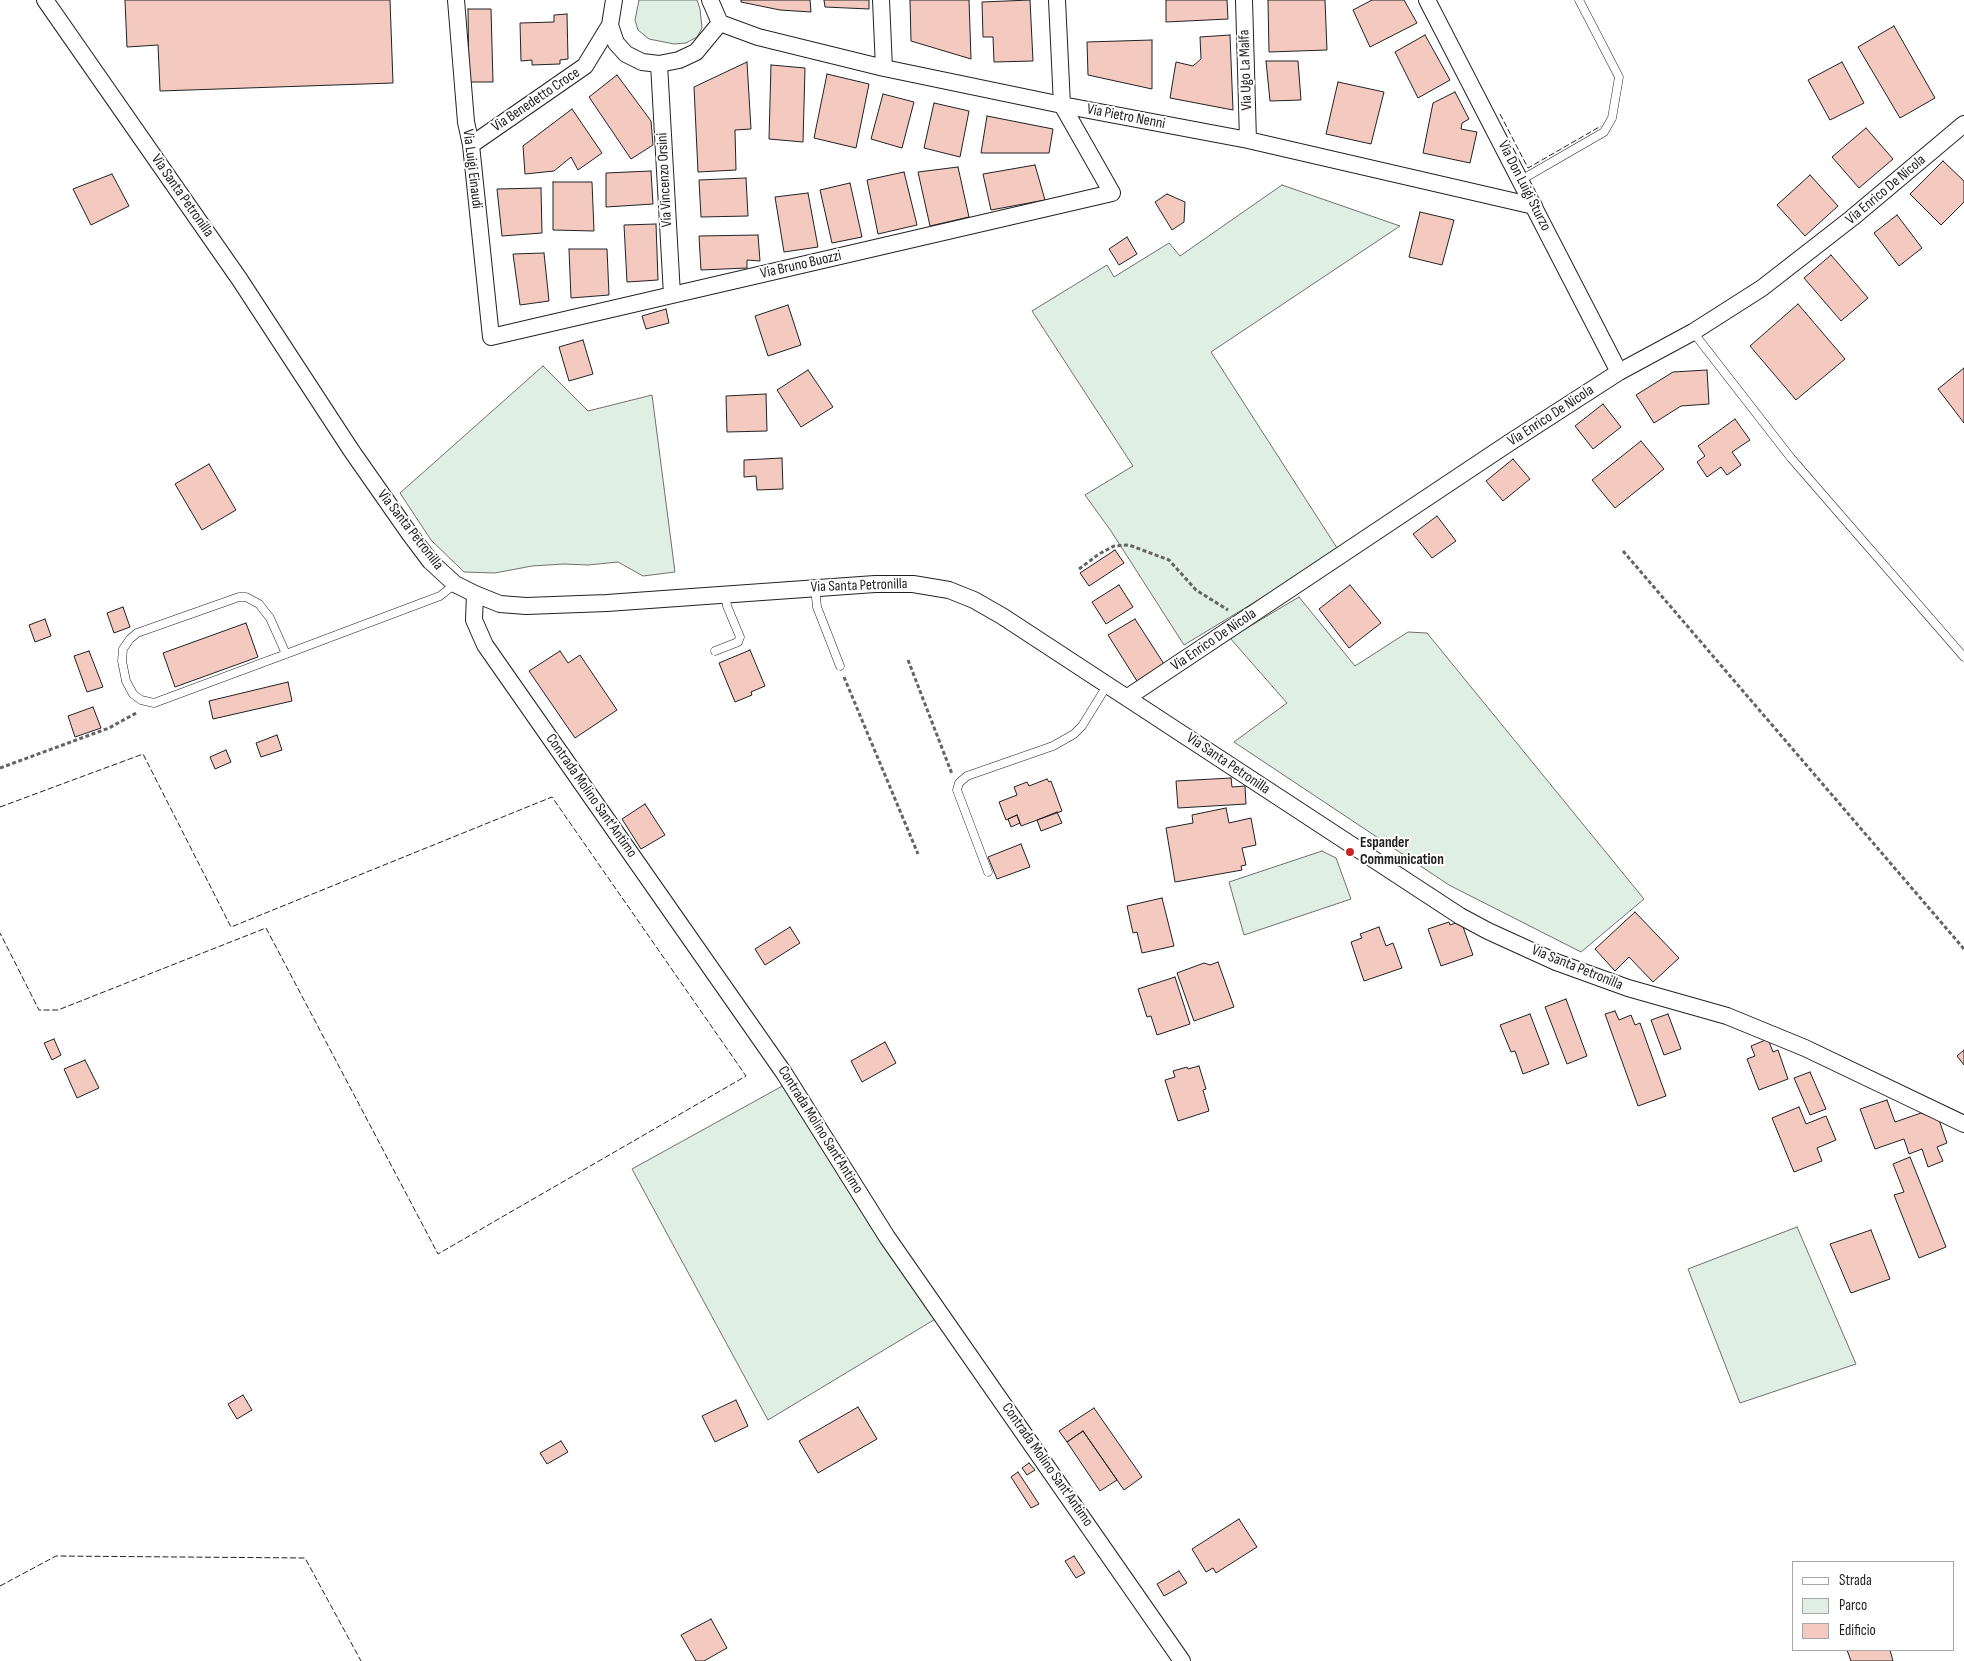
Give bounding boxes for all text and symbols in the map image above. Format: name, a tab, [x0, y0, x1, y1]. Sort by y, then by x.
street label: Via Ugo La Malfa	[1236, 29, 1256, 111]
street label: Via Benedetto Croce	[489, 64, 583, 136]
street label: Via Pietro Nenni	[1085, 101, 1167, 133]
street label: Via Luigi Einaudi	[458, 128, 486, 210]
street label: Via Vincenzo Orsini	[654, 132, 676, 228]
street label: Via Don Luigi Sturzo	[1494, 138, 1554, 234]
street label: Via Santa Petronilla	[147, 151, 217, 241]
street label: Via Enrico De Nicola	[1842, 151, 1930, 229]
street label: Via Bruno Buozzi	[759, 247, 843, 283]
street label: Via Enrico De Nicola	[1505, 382, 1597, 450]
street label: Via Santa Petronilla	[373, 486, 447, 574]
street label: Via Santa Petronilla	[810, 575, 908, 597]
street label: Via Enrico De Nicola	[1168, 605, 1260, 675]
street label: Via Santa Petronilla	[1183, 729, 1273, 799]
street label: Contrada Molino Sant'Antimo	[542, 731, 640, 861]
place label: Espander Communication	[1360, 834, 1444, 869]
marker: Espander Communication	[1344, 846, 1356, 858]
street label: Via Santa Petronilla	[1529, 942, 1625, 994]
street label: Contrada Molino Sant'Antimo	[773, 1063, 867, 1197]
street label: Contrada Molino Sant'Antimo	[998, 1400, 1096, 1530]
legend	[1792, 1561, 1954, 1651]
text: Strada	[1839, 1571, 1872, 1590]
text: Parco	[1839, 1596, 1867, 1615]
text: Edificio	[1839, 1621, 1876, 1640]

